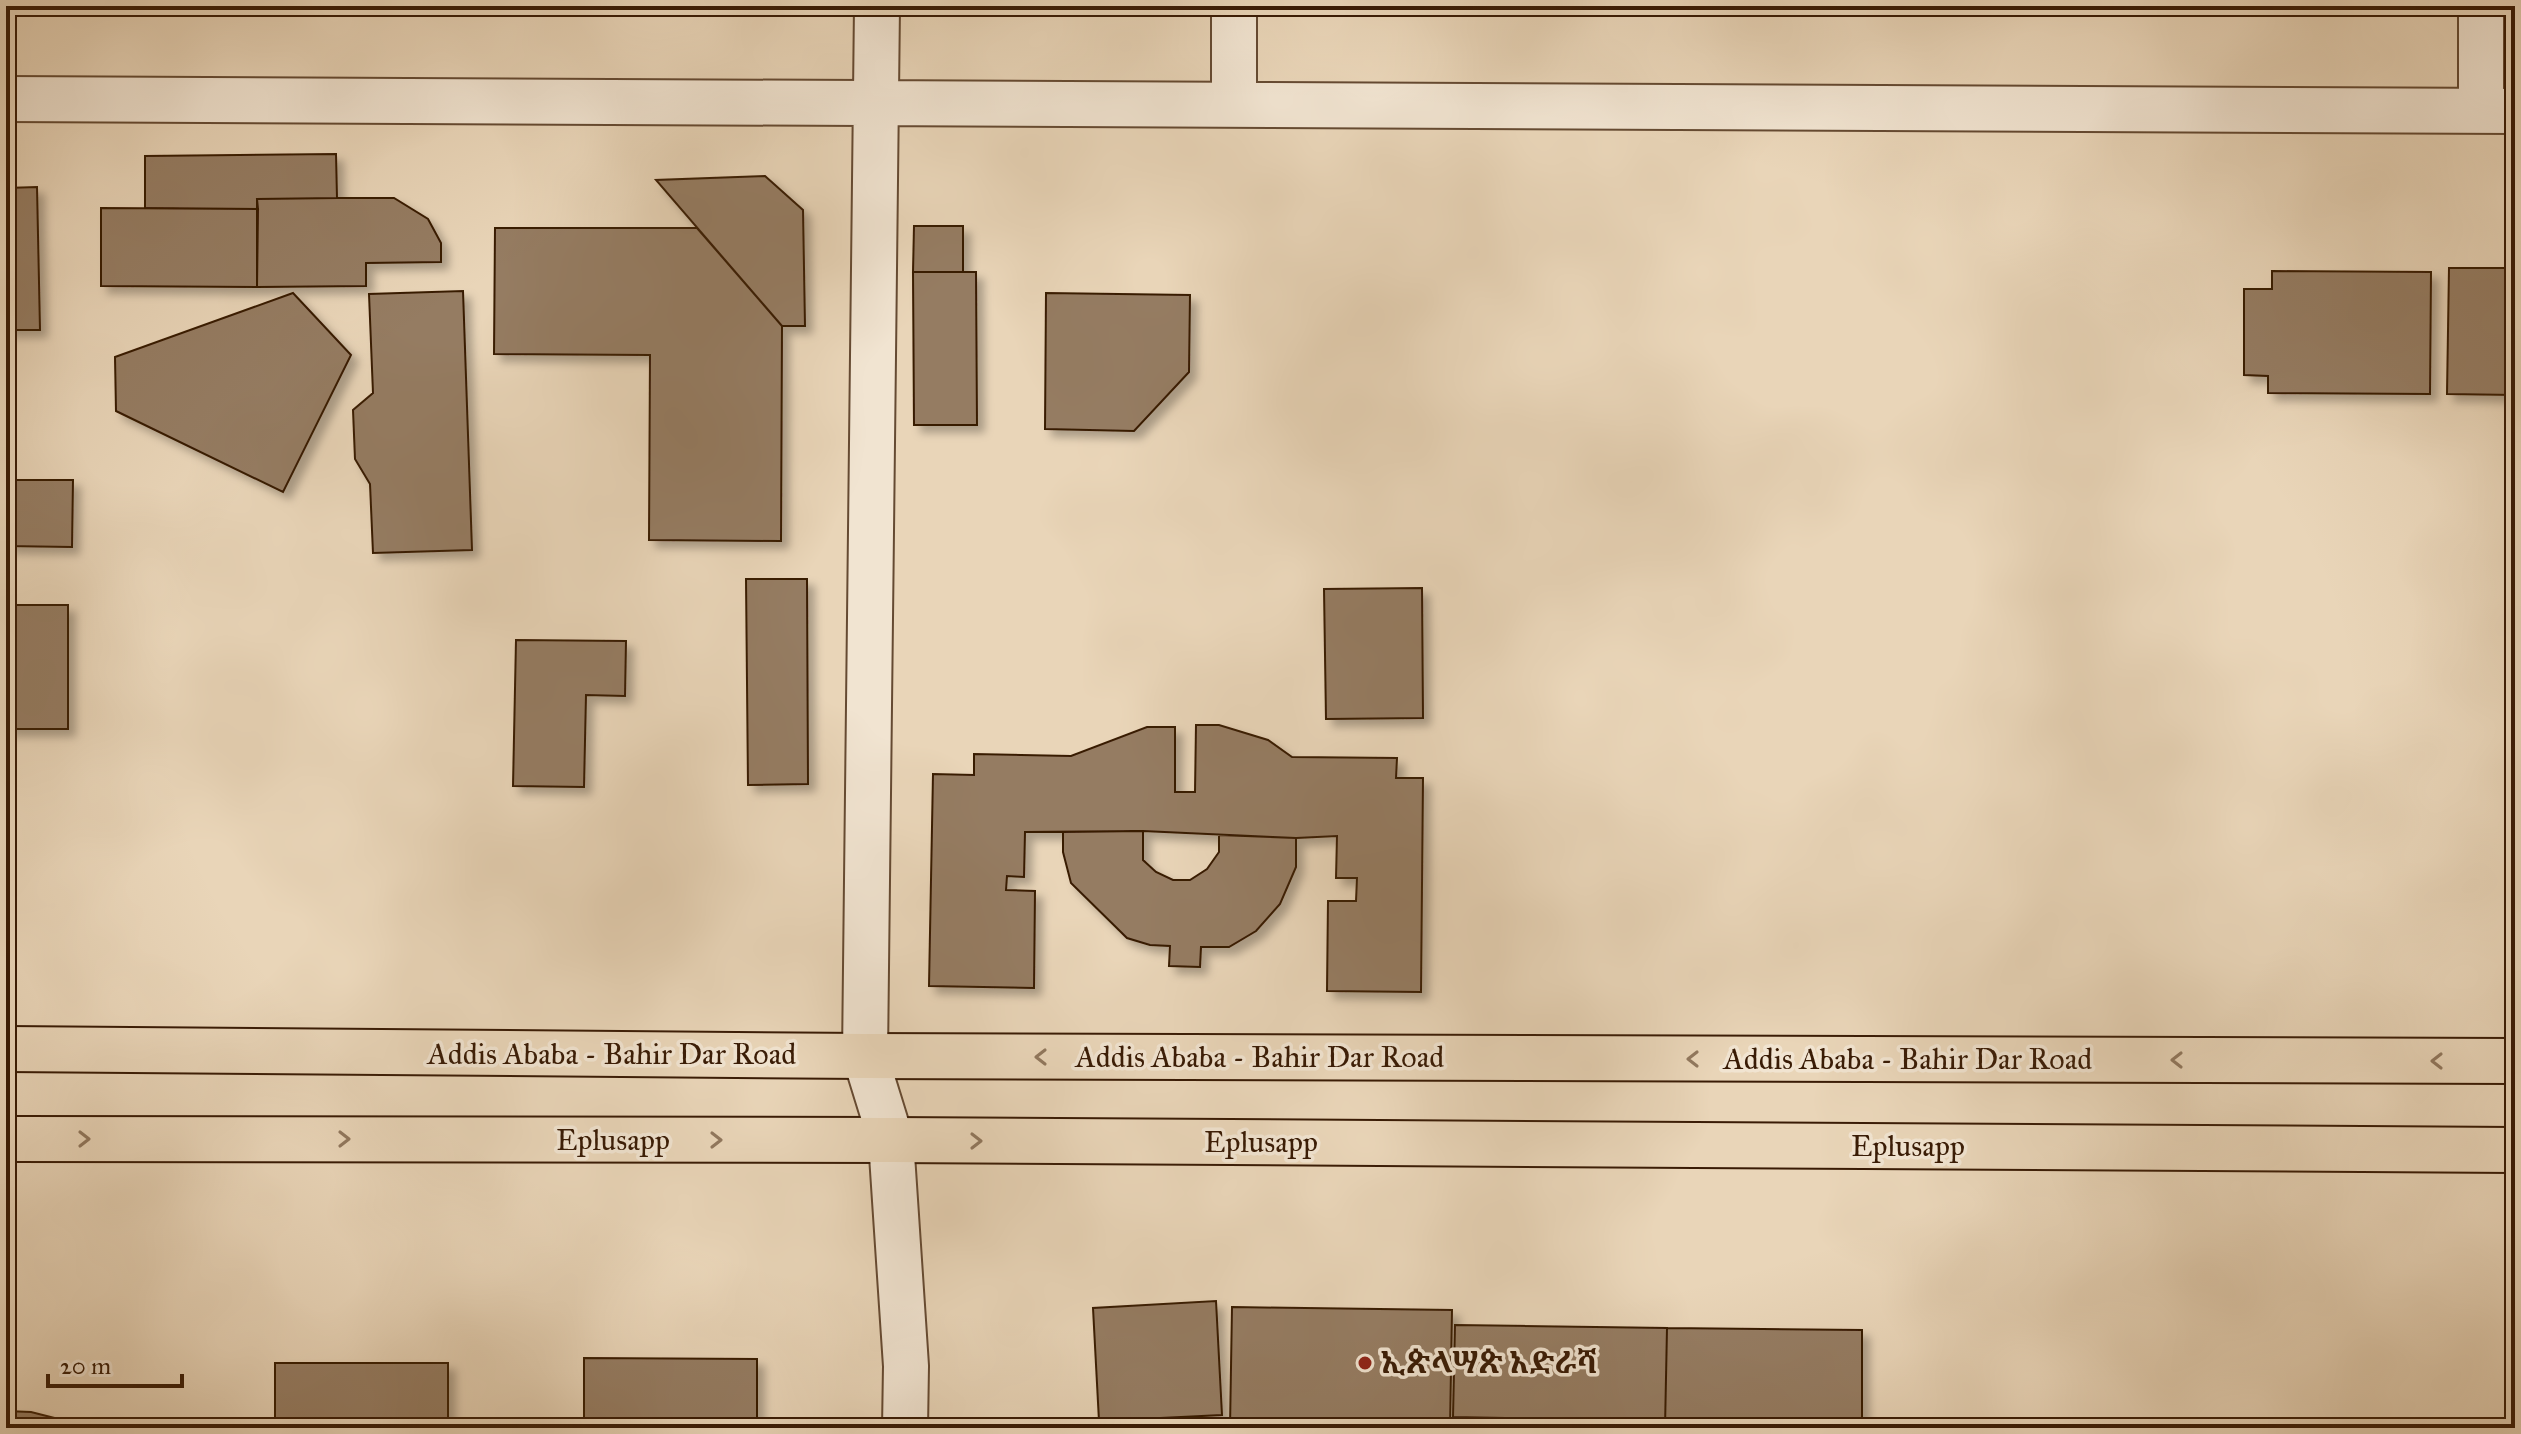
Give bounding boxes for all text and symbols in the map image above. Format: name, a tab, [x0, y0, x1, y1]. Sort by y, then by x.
street label: Addis Ababa - Bahir Dar Road	[426, 1036, 796, 1072]
street label: Addis Ababa - Bahir Dar Road	[1074, 1039, 1444, 1075]
street label: Addis Ababa - Bahir Dar Road	[1722, 1041, 2092, 1077]
one-way arrow	[1034, 1048, 1047, 1066]
one-way arrow	[1686, 1050, 1699, 1068]
one-way arrow	[2170, 1051, 2183, 1069]
one-way arrow	[2430, 1052, 2443, 1070]
street label: Eplusapp	[556, 1122, 670, 1158]
street label: Eplusapp	[1204, 1124, 1318, 1160]
street label: Eplusapp	[1851, 1128, 1965, 1164]
one-way arrow	[78, 1130, 91, 1148]
one-way arrow	[338, 1130, 351, 1148]
one-way arrow	[710, 1131, 723, 1149]
one-way arrow	[970, 1132, 983, 1150]
scale bar	[48, 1338, 182, 1388]
place label: ኢጵላሣጵ አድራሻ	[1381, 1345, 1598, 1381]
text: 20 m	[60, 1351, 111, 1381]
marker: ኢጵላሣጵ አድራሻ	[1356, 1354, 1374, 1372]

